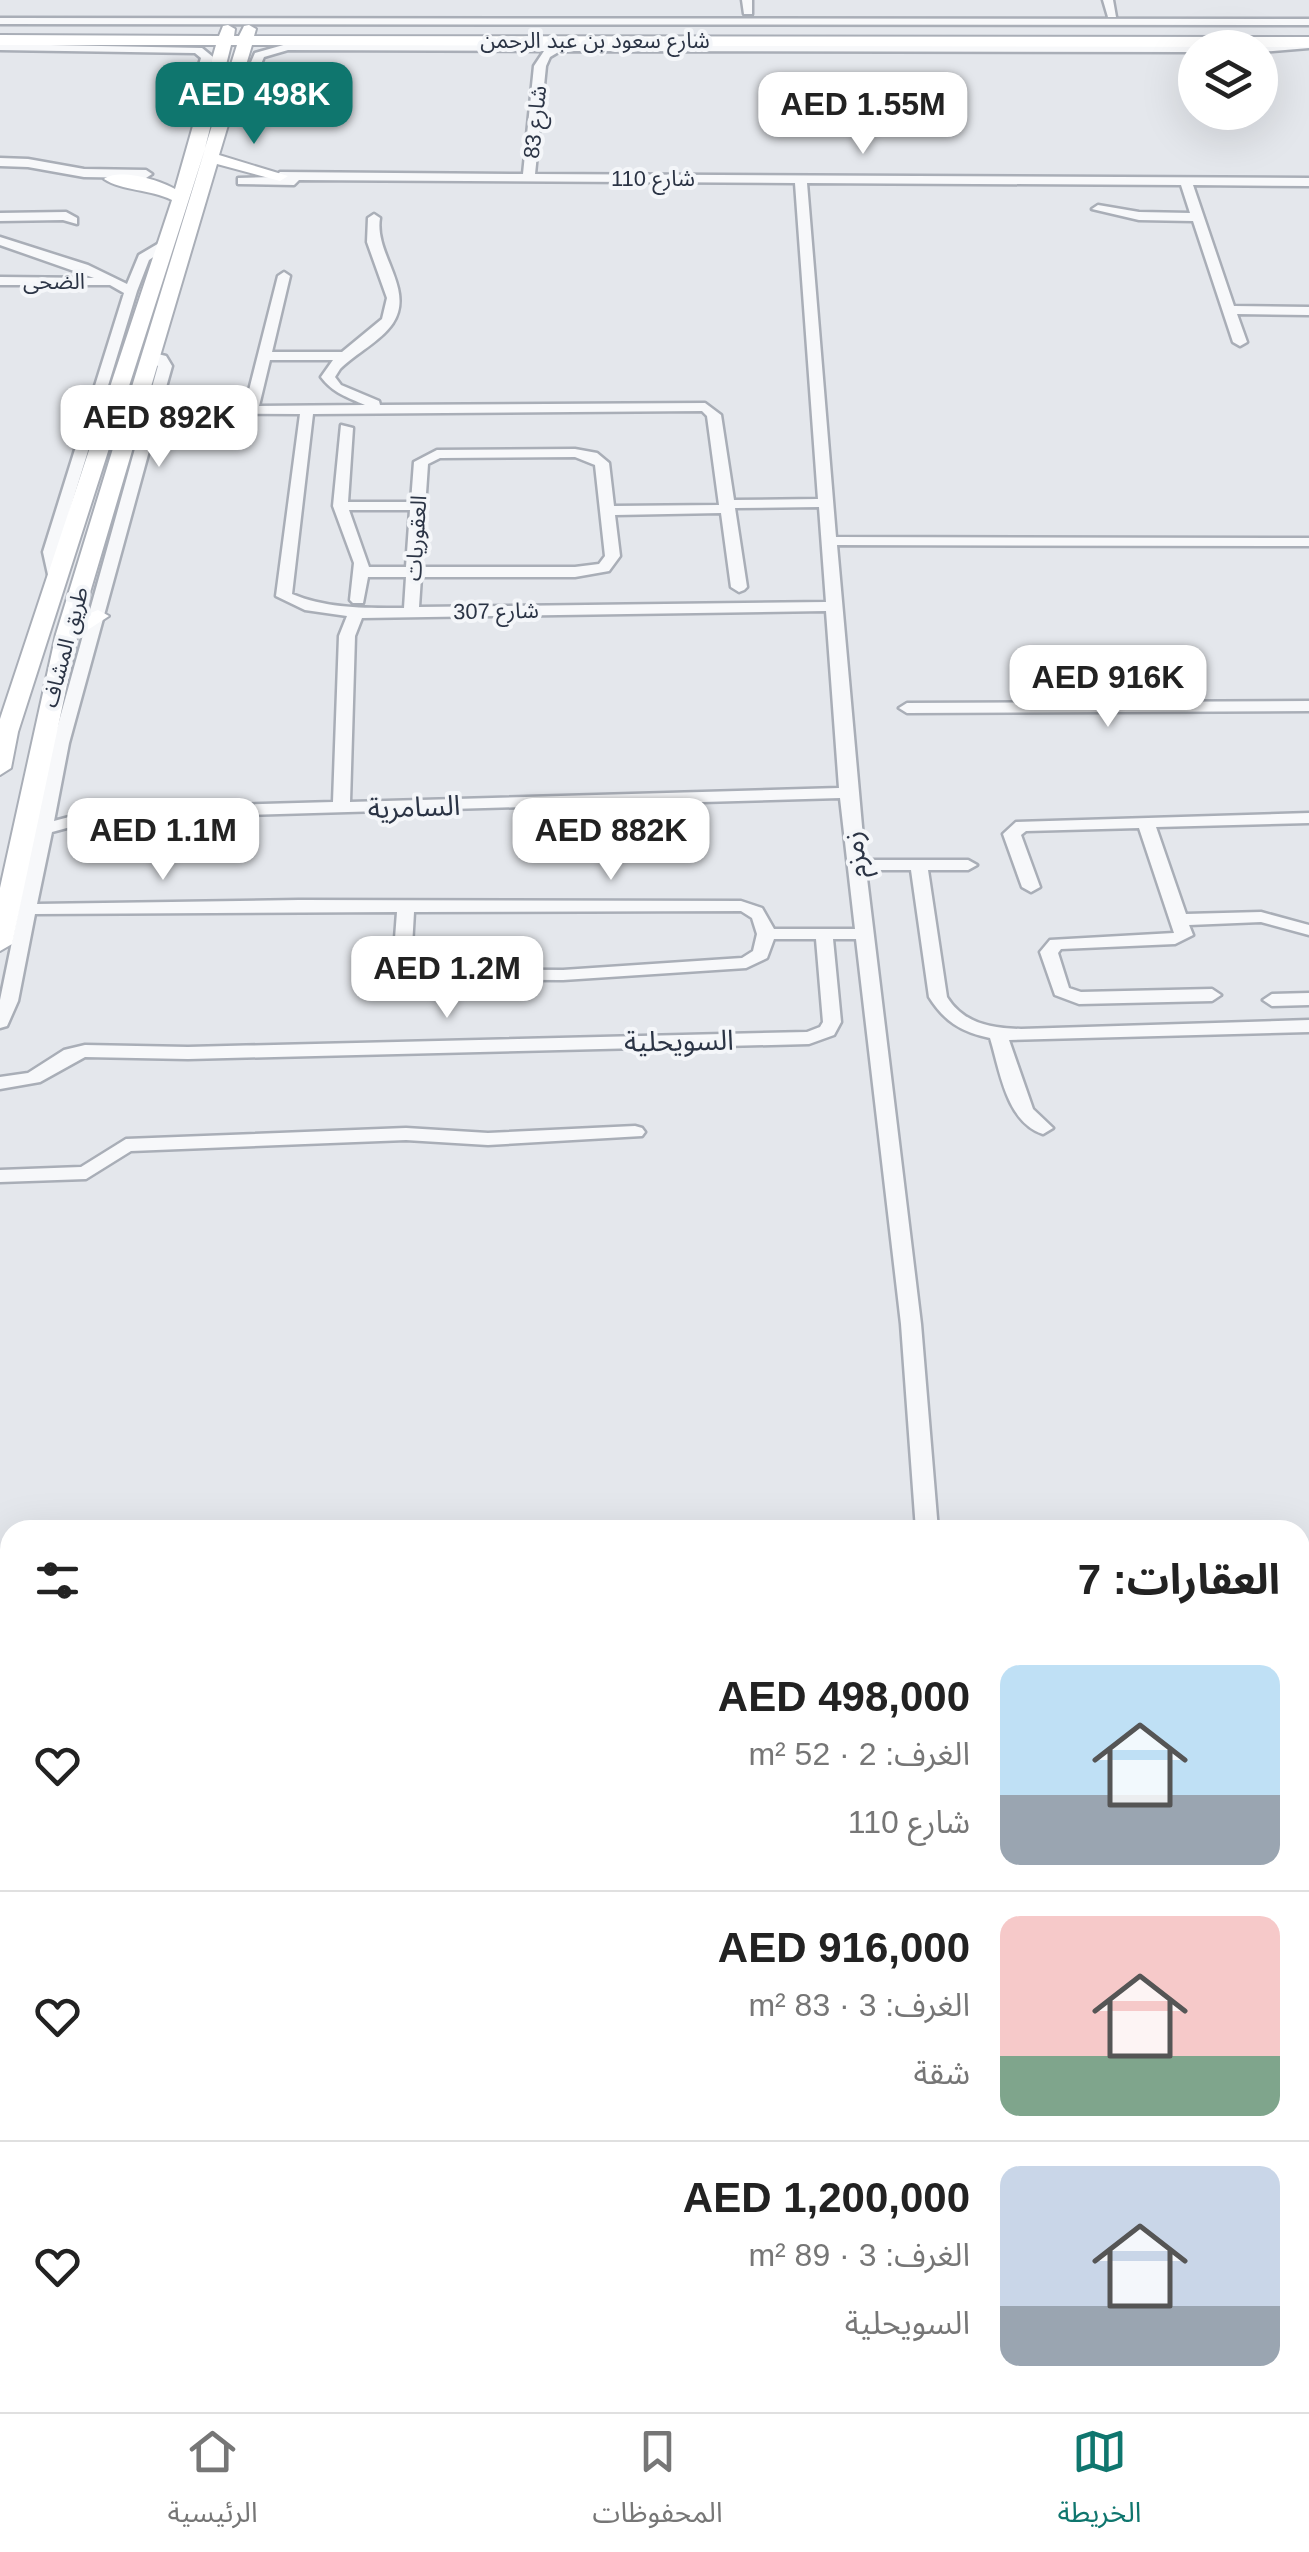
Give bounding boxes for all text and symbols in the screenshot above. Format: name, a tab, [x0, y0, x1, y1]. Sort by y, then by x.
street label: شارع سعود بن عبد الرحمن	[480, 28, 710, 57]
map controls	[1178, 30, 1278, 130]
button: layers	[1178, 30, 1278, 130]
pin: AED 498K	[151, 62, 357, 147]
pin: AED 1.55M	[749, 72, 977, 157]
text: AED 498K	[178, 76, 330, 112]
street label: شارع 83	[519, 84, 555, 160]
text: AED 1.55M	[780, 86, 946, 122]
street label: شارع 110	[611, 166, 695, 195]
street label: الضحى	[23, 269, 85, 294]
pin: AED 892K	[56, 385, 262, 470]
text: AED 892K	[83, 399, 235, 435]
street label: العقوريات	[401, 494, 432, 582]
street label: طريق المشاف	[37, 584, 94, 710]
street label: شارع 307	[453, 598, 539, 628]
pin: AED 916K	[1005, 645, 1211, 730]
text: AED 916K	[1032, 659, 1184, 695]
street label: السامرية	[367, 790, 461, 825]
pin: AED 1.1M	[60, 798, 266, 883]
pin: AED 882K	[508, 798, 714, 883]
text: AED 1.1M	[89, 812, 237, 848]
text: AED 882K	[535, 812, 687, 848]
street label: زمزم	[837, 829, 878, 880]
pin: AED 1.2M	[344, 936, 550, 1021]
text: AED 1.2M	[373, 950, 521, 986]
street label: السويحلية	[624, 1025, 734, 1058]
icon: filters	[30, 1553, 85, 1608]
text: العقارات: 7	[1078, 1556, 1280, 1603]
text: AED 498,000	[718, 1673, 970, 1720]
icon: home	[1080, 1705, 1200, 1825]
text: الغرف: 2 · 52 m²	[748, 1736, 970, 1772]
icon: heart	[30, 1738, 85, 1793]
text: شارع 110	[848, 1804, 970, 1840]
text: AED 916,000	[718, 1924, 970, 1971]
icon: home	[1080, 1956, 1200, 2076]
text: الغرف: 3 · 83 m²	[748, 1987, 970, 2023]
icon: heart	[30, 1989, 85, 2044]
text: شقة	[914, 2055, 970, 2091]
text: AED 1,200,000	[683, 2174, 970, 2221]
icon: home	[1080, 2206, 1200, 2326]
text: الغرف: 3 · 89 m²	[748, 2237, 970, 2273]
icon: heart	[30, 2239, 85, 2294]
text: السويحلية	[845, 2305, 970, 2341]
tab: الرئيسية	[168, 2424, 258, 2543]
tab: المحفوظات	[593, 2424, 723, 2543]
tab: الخريطة	[1058, 2424, 1141, 2543]

